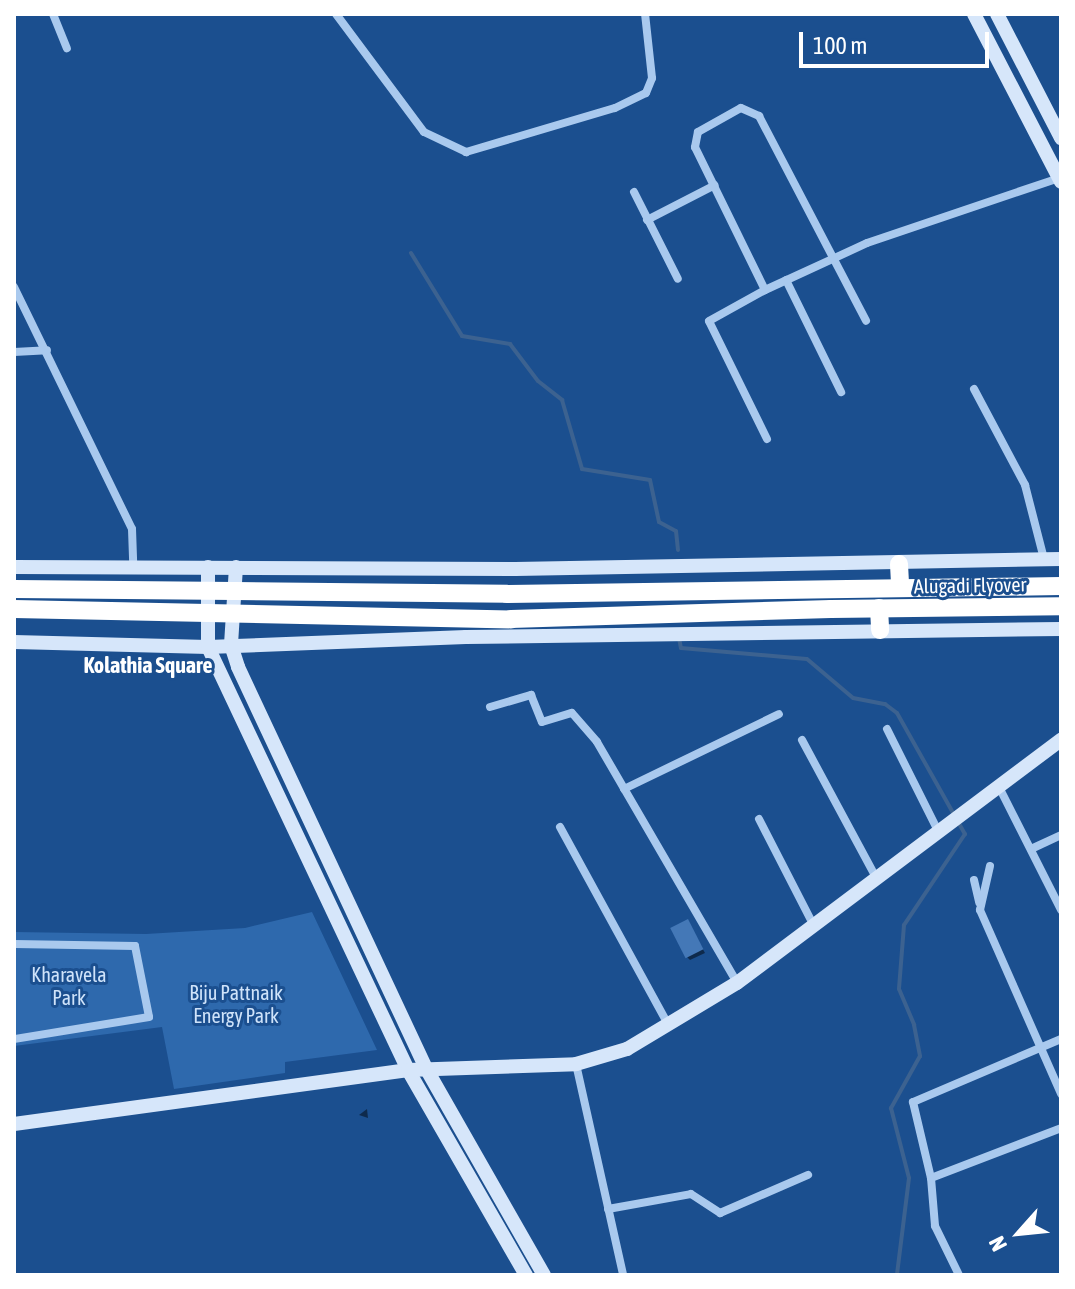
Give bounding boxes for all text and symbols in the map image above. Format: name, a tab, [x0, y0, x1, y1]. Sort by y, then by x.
scale bar	[803, 16, 993, 66]
text: 100 m	[813, 32, 867, 59]
street label: Alugadi Flyover	[914, 572, 1026, 598]
district label: Kolathia Square	[83, 653, 213, 679]
park label: Kharavela Park	[31, 962, 107, 1009]
park label: Biju Pattnaik Energy Park	[189, 981, 283, 1028]
north arrow	[979, 1193, 1059, 1273]
text: N	[983, 1232, 1012, 1256]

